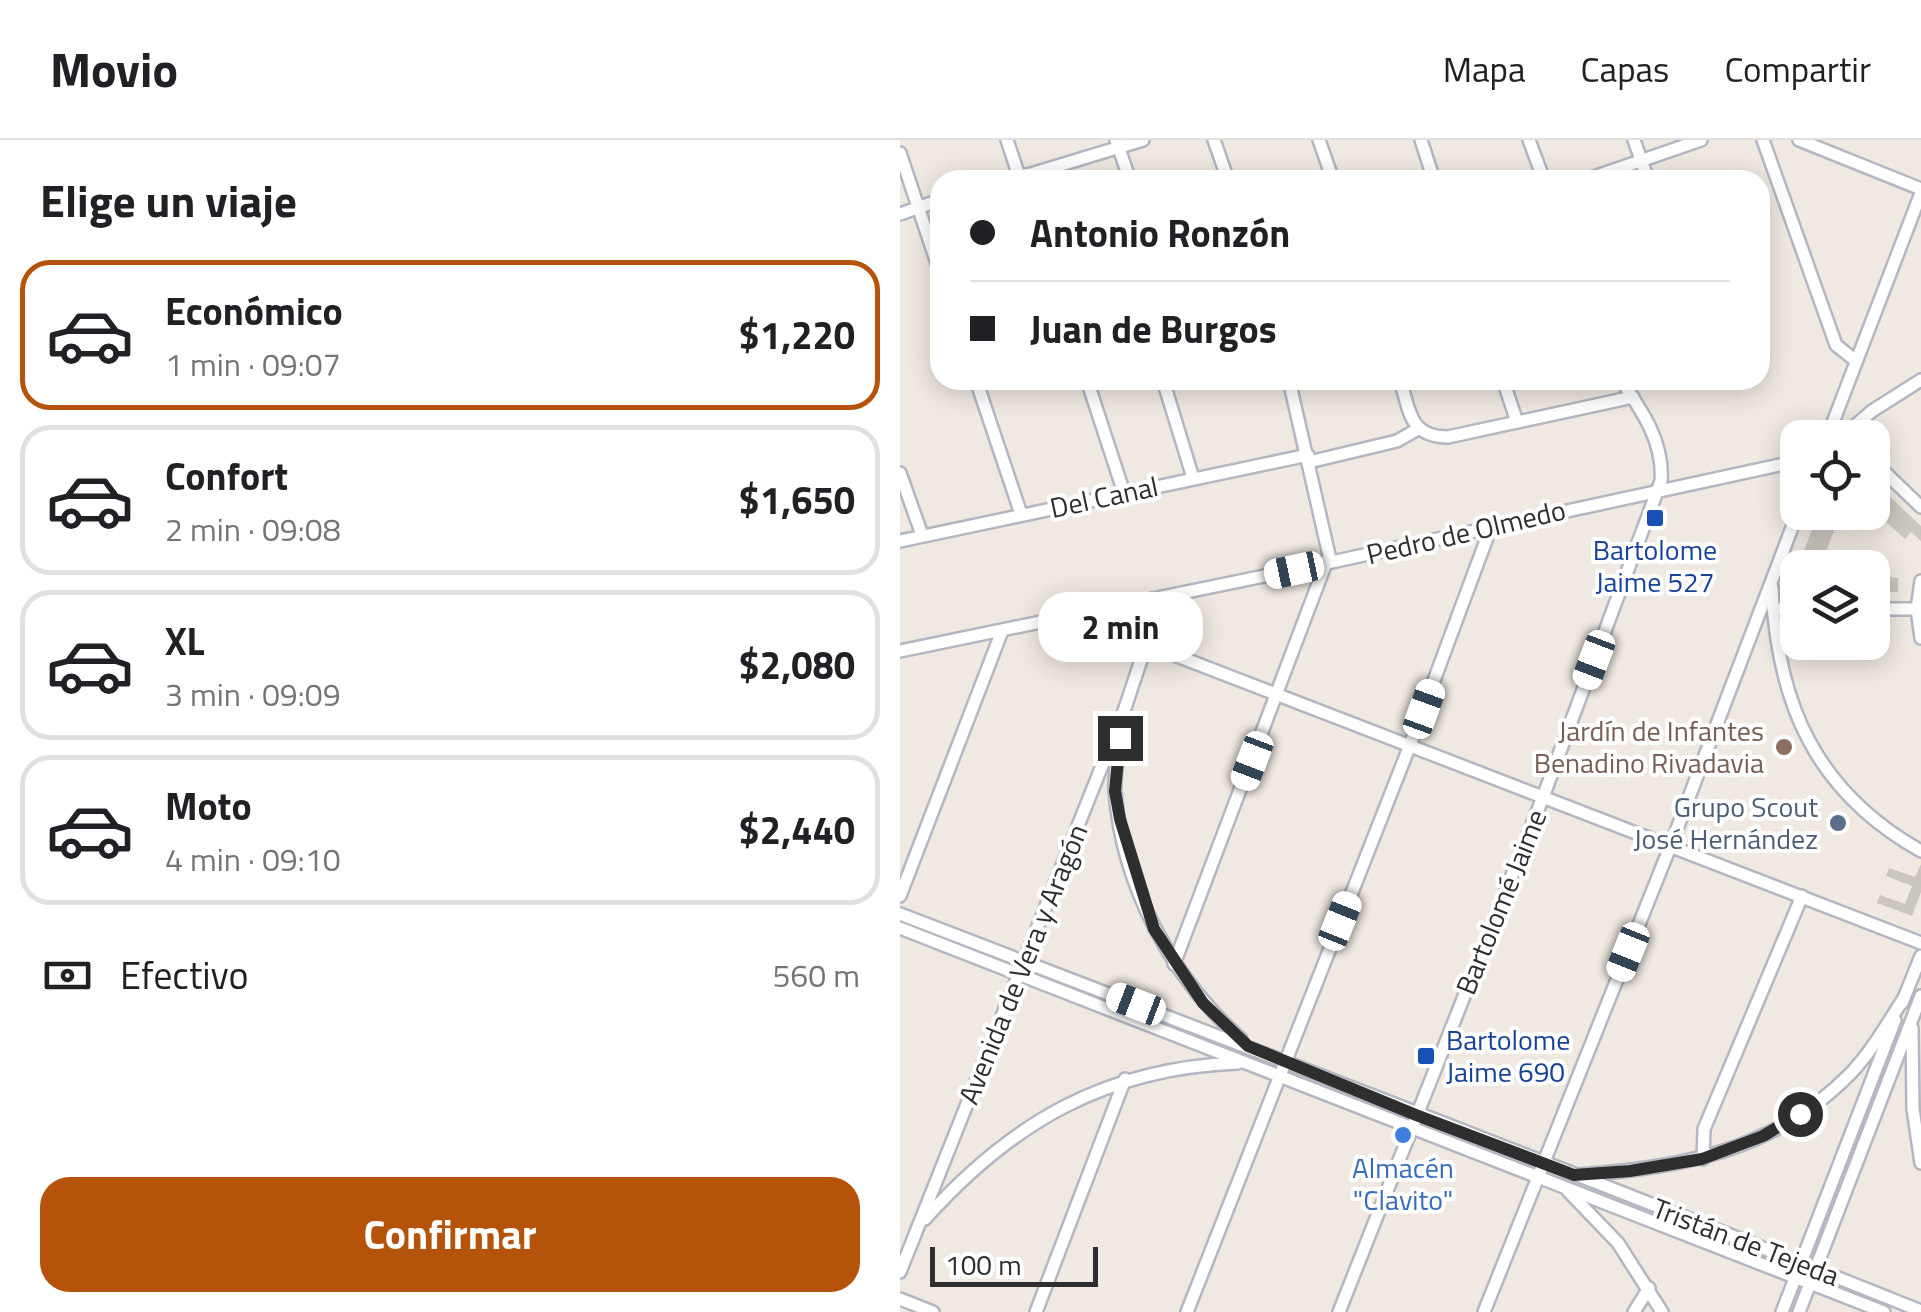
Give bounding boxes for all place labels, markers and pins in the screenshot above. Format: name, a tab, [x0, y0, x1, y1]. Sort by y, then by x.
marker: Bartolome Jaime 527	[1644, 507, 1666, 529]
place label: Bartolome Jaime 527	[1593, 528, 1717, 603]
place label: Jardín de Infantes Benadino Rivadavia	[1534, 709, 1764, 784]
marker: Jardín de Infantes Benadino Rivadavia	[1773, 736, 1795, 758]
place label: Grupo Scout José Hernández	[1634, 785, 1818, 860]
marker: Grupo Scout José Hernández	[1827, 812, 1849, 834]
place label: Bartolome Jaime 690	[1446, 1018, 1570, 1093]
marker: Bartolome Jaime 690	[1415, 1045, 1437, 1067]
marker: Almacén "Clavito"	[1392, 1124, 1414, 1146]
place label: Almacén "Clavito"	[1352, 1146, 1454, 1221]

